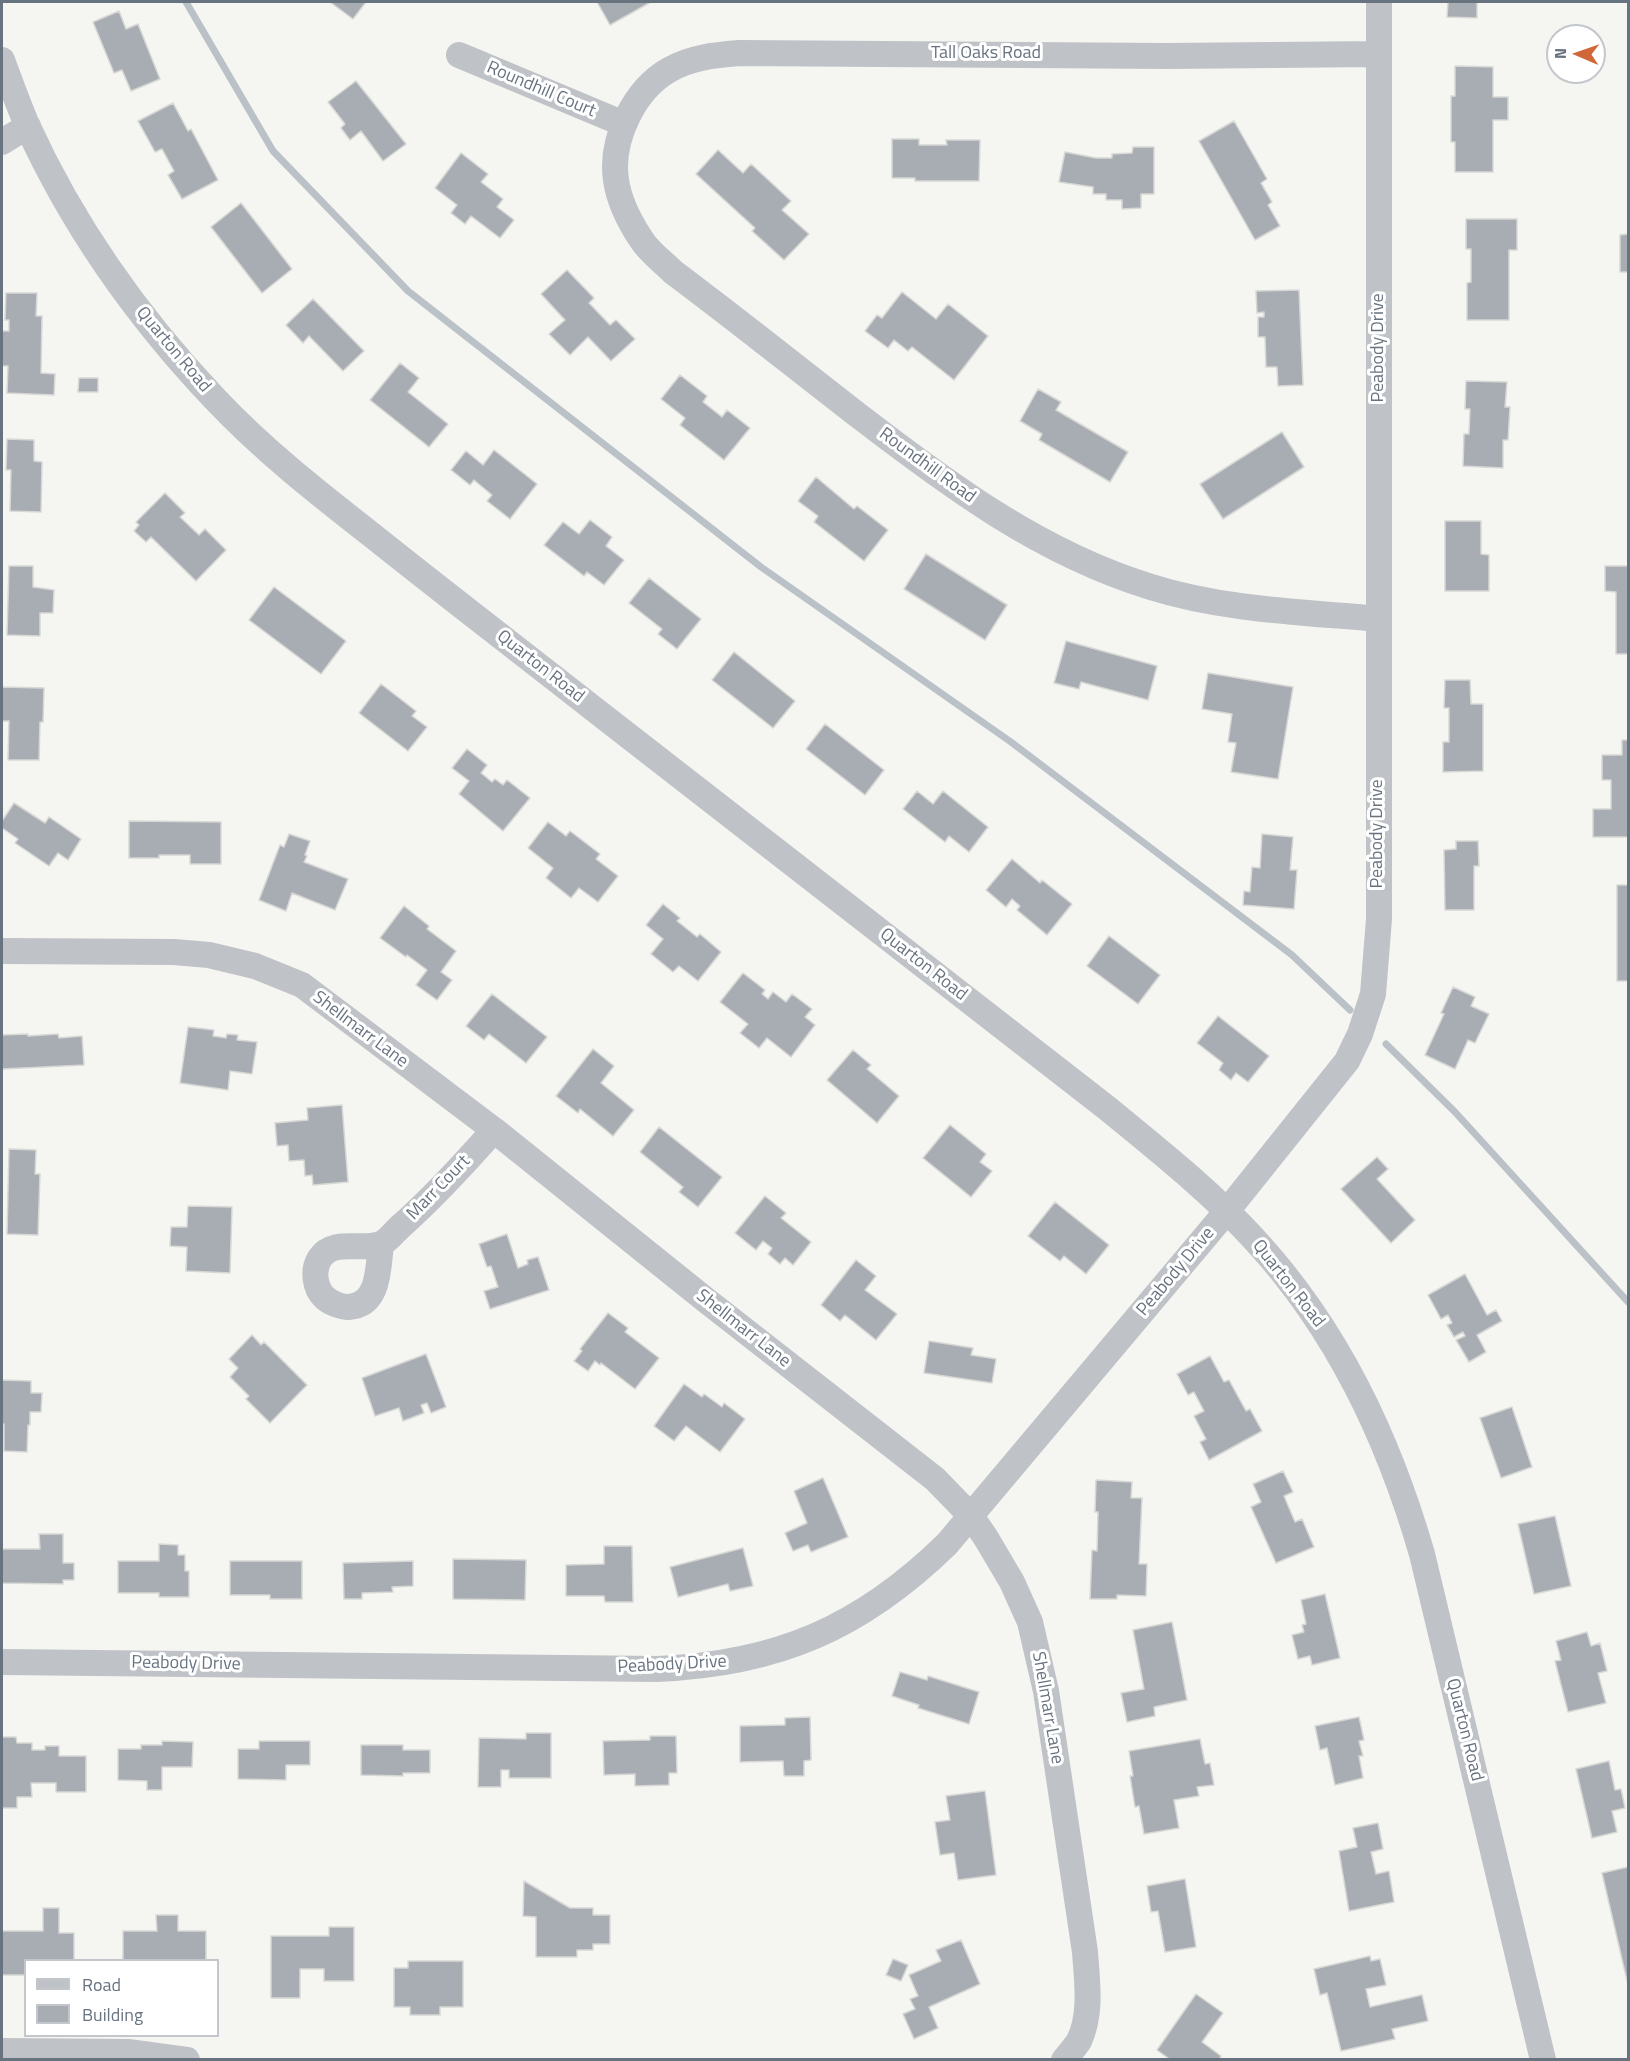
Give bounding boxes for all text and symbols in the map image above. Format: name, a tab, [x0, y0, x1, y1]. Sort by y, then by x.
north arrow	[1546, 24, 1606, 84]
street label: Tall Oaks Road	[931, 43, 1041, 65]
text: N	[1548, 47, 1572, 59]
street label: Roundhill Court	[483, 57, 599, 123]
street label: Peabody Drive	[1368, 293, 1390, 403]
street label: Quarton Road	[131, 303, 215, 397]
street label: Roundhill Road	[875, 424, 979, 508]
street label: Quarton Road	[492, 626, 588, 708]
street label: Peabody Drive	[1367, 779, 1389, 889]
street label: Quarton Road	[875, 924, 971, 1006]
street label: Shellmarr Lane	[308, 987, 412, 1073]
street label: Marr Court	[403, 1151, 475, 1225]
street label: Peabody Drive	[1133, 1223, 1219, 1321]
street label: Quarton Road	[1247, 1236, 1329, 1332]
street label: Shellmarr Lane	[692, 1285, 794, 1373]
street label: Shellmarr Lane	[1026, 1650, 1068, 1766]
street label: Peabody Drive	[617, 1651, 727, 1679]
street label: Peabody Drive	[131, 1652, 241, 1676]
street label: Quarton Road	[1441, 1676, 1487, 1784]
legend	[24, 1959, 219, 2037]
text: Road	[82, 1971, 121, 1998]
text: Building	[82, 2001, 143, 2028]

